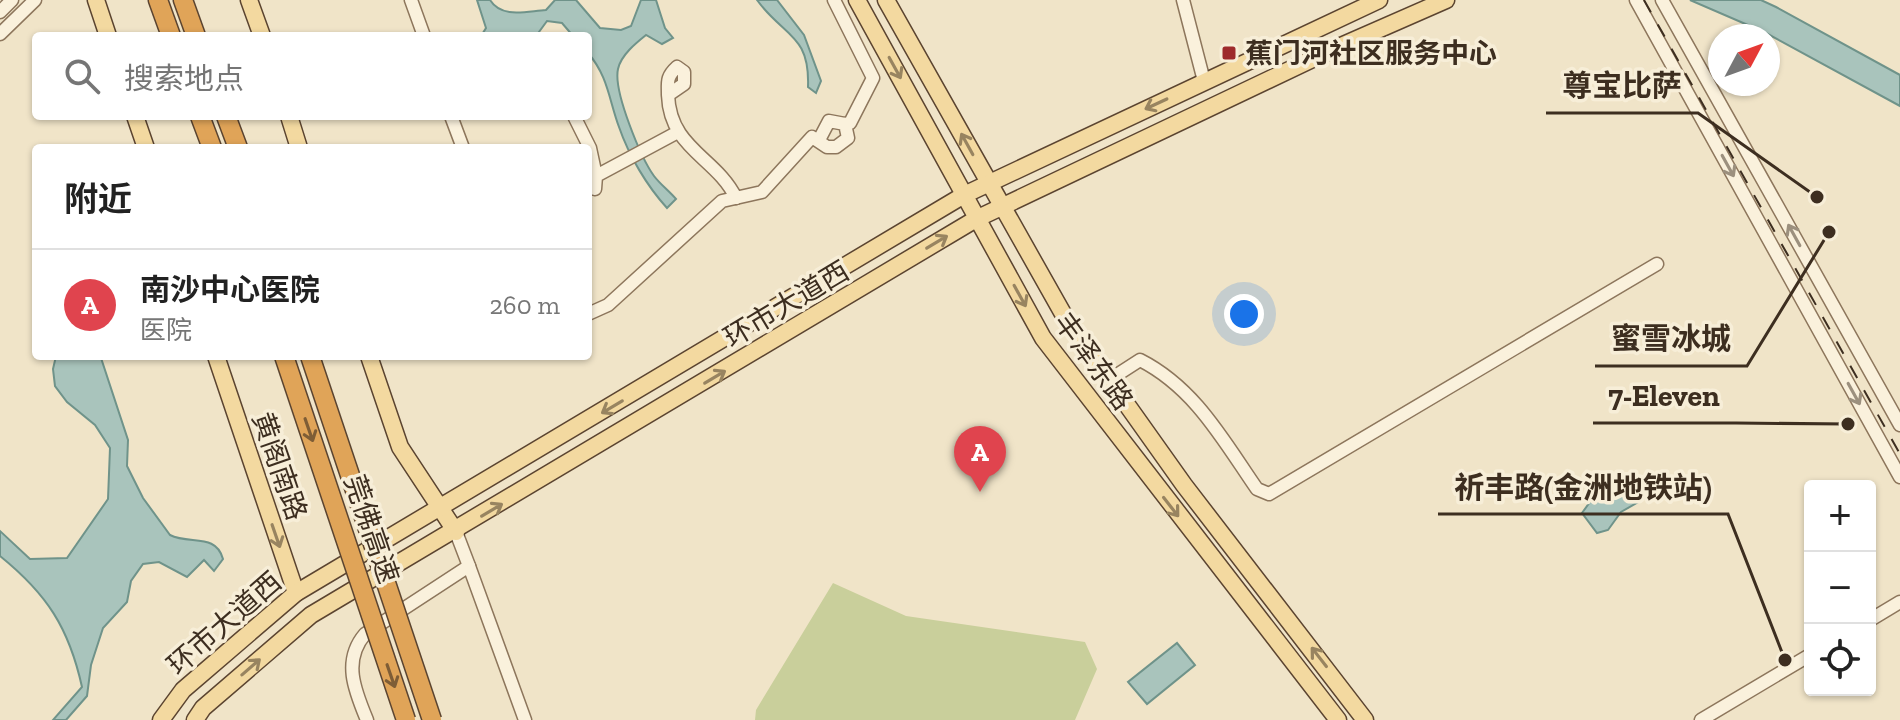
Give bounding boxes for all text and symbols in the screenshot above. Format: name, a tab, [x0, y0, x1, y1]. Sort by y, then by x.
north arrow	[1708, 24, 1780, 96]
search box	[32, 32, 592, 120]
place label: 蕉门河社区服务中心	[1245, 37, 1497, 70]
marker: 蕉门河社区服务中心	[1220, 44, 1238, 62]
icon: search	[60, 54, 104, 98]
one-way arrow	[887, 56, 903, 80]
callout: 尊宝比萨	[1546, 59, 1698, 113]
text: 搜索地点	[124, 61, 244, 97]
text: 尊宝比萨	[1562, 68, 1682, 104]
one-way arrow	[1145, 97, 1169, 112]
one-way arrow	[958, 133, 974, 156]
one-way arrow	[1720, 154, 1736, 177]
text: 附近	[64, 179, 132, 220]
one-way arrow	[1785, 224, 1801, 247]
one-way arrow	[926, 234, 948, 251]
street label: 环市大道西	[718, 254, 855, 355]
text: 南沙中心医院	[140, 272, 320, 308]
one-way arrow	[1013, 284, 1028, 308]
text: A	[81, 289, 99, 321]
text: 260 m	[489, 289, 560, 321]
your location	[1224, 294, 1264, 334]
street label: 丰泽东路	[1047, 306, 1140, 416]
callout: 蜜雪冰城	[1595, 312, 1747, 366]
text: 医院	[140, 314, 192, 346]
text: 蜜雪冰城	[1611, 321, 1731, 357]
one-way arrow	[703, 369, 726, 385]
callout: 7-Eleven	[1593, 369, 1736, 423]
text: 7-Eleven	[1608, 378, 1720, 414]
one-way arrow	[1847, 381, 1862, 405]
one-way arrow	[601, 399, 624, 415]
street label: 黄阁南路	[246, 408, 313, 524]
one-way arrow	[302, 417, 317, 442]
pin: A	[954, 426, 1006, 492]
callout: 祈丰路(金洲地铁站)	[1438, 460, 1728, 514]
text: 祈丰路(金洲地铁站)	[1454, 470, 1712, 506]
street label: 莞佛高速	[338, 471, 405, 587]
map controls	[1804, 480, 1876, 696]
button: +	[1804, 480, 1876, 552]
one-way arrow	[1162, 496, 1180, 517]
one-way arrow	[480, 502, 503, 518]
one-way arrow	[270, 523, 285, 548]
button: −	[1804, 552, 1876, 624]
street label: 环市大道西	[161, 565, 288, 682]
button: locate	[1804, 624, 1876, 696]
one-way arrow	[1311, 647, 1328, 668]
one-way arrow	[241, 658, 261, 676]
one-way arrow	[385, 664, 400, 689]

